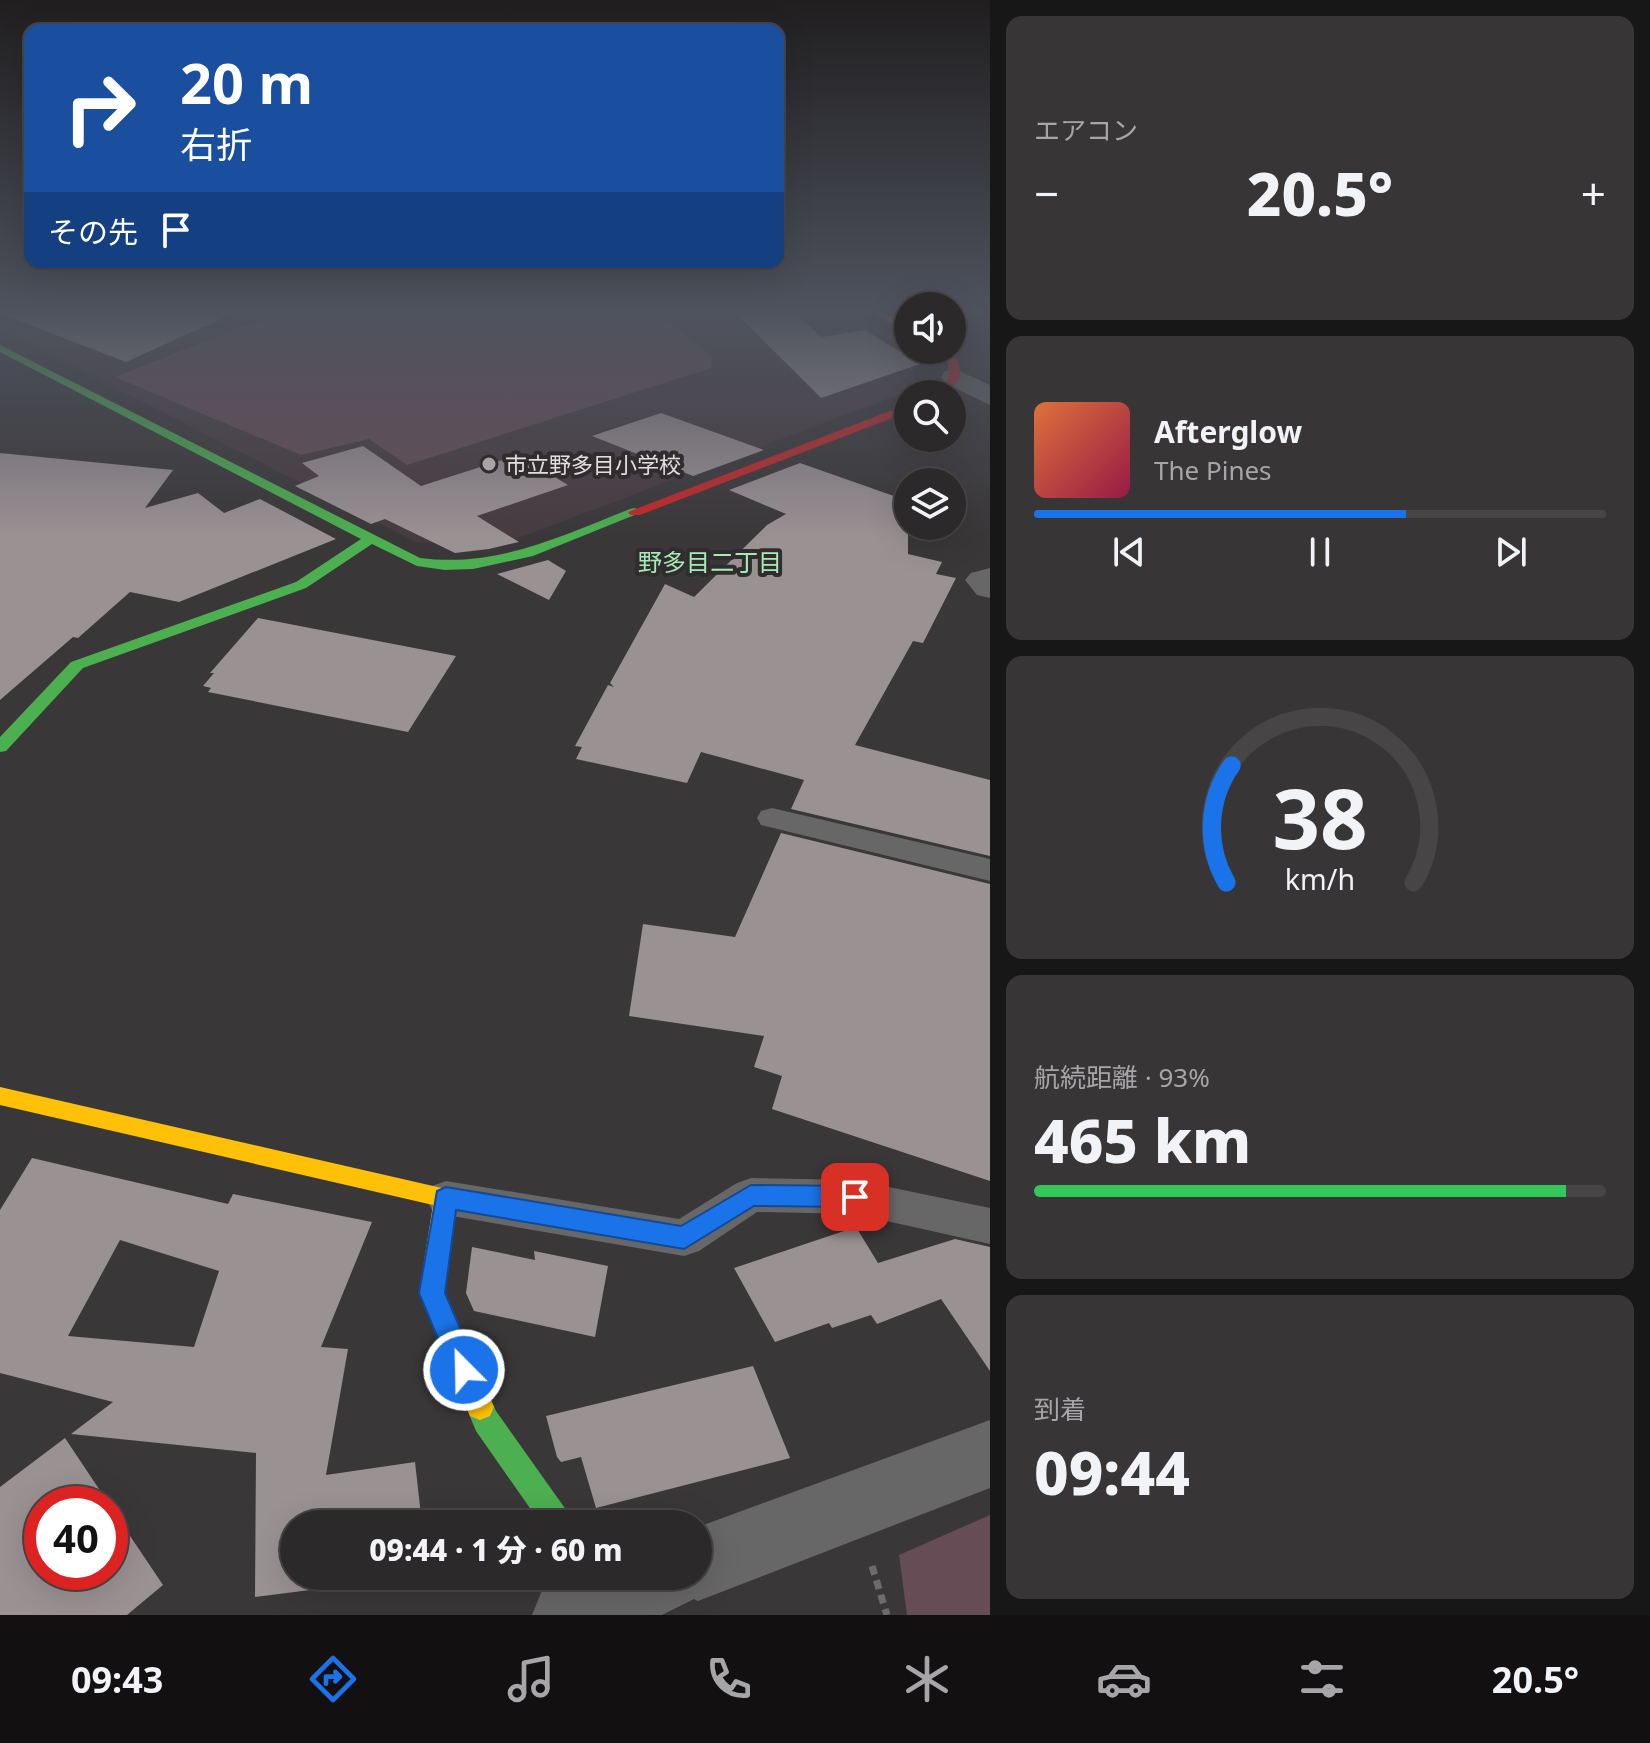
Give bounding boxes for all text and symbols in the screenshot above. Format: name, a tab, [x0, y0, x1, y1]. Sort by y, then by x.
text: 20 m	[180, 44, 313, 120]
icon: right	[48, 56, 152, 160]
text: エアコン	[1034, 112, 1138, 148]
text: 右折	[180, 120, 252, 169]
text: 20.5°	[1247, 152, 1393, 234]
text: −	[1034, 163, 1059, 223]
text: +	[1581, 163, 1606, 223]
icon: arrive	[154, 208, 198, 252]
text: その先	[48, 211, 138, 252]
map controls	[894, 292, 966, 540]
button: sound	[894, 292, 966, 364]
button: search	[894, 380, 966, 452]
text: Afterglow	[1154, 411, 1302, 452]
place label: 市立野多目小学校	[505, 449, 681, 479]
text: The Pines	[1154, 452, 1272, 488]
marker: 市立野多目小学校	[480, 455, 498, 473]
button: layers	[894, 468, 966, 540]
icon: previous	[1107, 530, 1151, 574]
icon: pause	[1298, 530, 1342, 574]
icon: next	[1489, 530, 1533, 574]
district label: 野多目二丁目	[638, 545, 782, 578]
text: 38	[1272, 760, 1368, 873]
text: km/h	[1285, 860, 1355, 899]
text: 航続距離 · 93%	[1034, 1059, 1210, 1095]
text: 465 km	[1034, 1099, 1251, 1181]
pin	[821, 1163, 889, 1231]
icon: arrive	[833, 1175, 877, 1219]
position arrow	[422, 1328, 506, 1412]
text: 到着	[1034, 1391, 1086, 1427]
text: 09:44	[1034, 1431, 1190, 1513]
speed limit sign: 40	[24, 1486, 128, 1590]
text: 09:44 · 1 分 · 60 m	[369, 1529, 623, 1570]
icon: directions	[305, 1651, 361, 1707]
icon: music	[503, 1651, 559, 1707]
icon: phone	[701, 1651, 757, 1707]
icon: climate	[899, 1651, 955, 1707]
icon: car	[1096, 1651, 1152, 1707]
icon: filters	[1294, 1651, 1350, 1707]
text: 09:43	[71, 1655, 163, 1704]
text: 20.5°	[1492, 1655, 1579, 1704]

